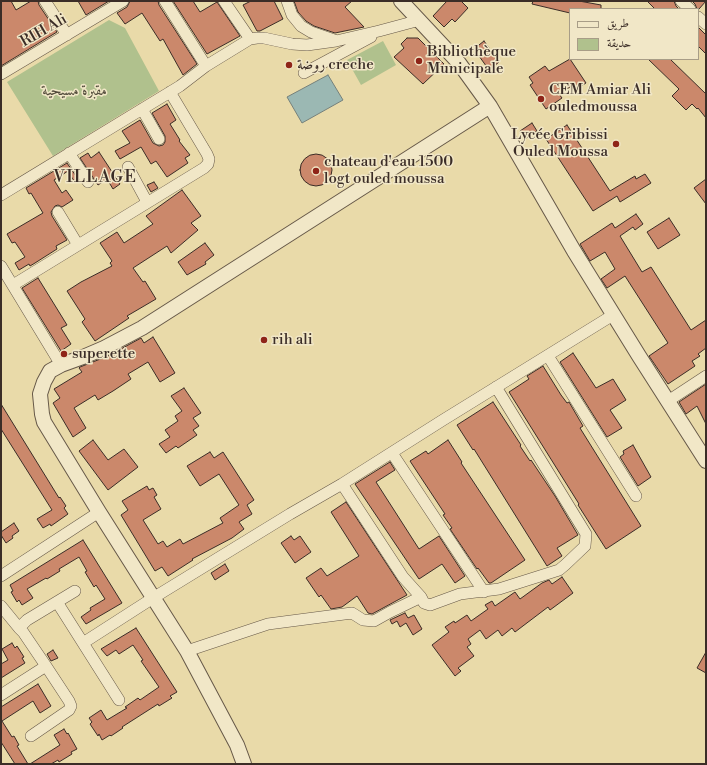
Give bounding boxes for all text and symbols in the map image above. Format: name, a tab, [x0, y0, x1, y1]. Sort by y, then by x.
legend	[569, 8, 699, 60]
street label: RIH Ali	[17, 10, 71, 52]
text: طريق	[607, 16, 629, 31]
text: حديقة	[607, 36, 631, 51]
place label: Bibliothèque Municipale	[427, 43, 516, 78]
place label: روضة creche	[297, 56, 374, 74]
marker: Bibliothèque Municipale	[414, 56, 424, 66]
marker: روضة creche	[284, 60, 294, 70]
place label: CEM Amiar Ali ouledmoussa	[549, 81, 651, 116]
park label: مقبرة مسيحية	[43, 82, 107, 100]
marker: CEM Amiar Ali ouledmoussa	[536, 94, 546, 104]
place label: Lycée Gribissi Ouled Moussa	[511, 126, 608, 161]
marker: Lycée Gribissi Ouled Moussa	[611, 139, 621, 149]
place label: chateau d'eau 1500 logt ouled moussa	[324, 153, 453, 188]
marker: chateau d'eau 1500 logt ouled moussa	[311, 166, 321, 176]
district label: VILLAGE	[53, 168, 137, 188]
place label: rih ali	[272, 331, 313, 349]
marker: rih ali	[259, 335, 269, 345]
place label: superette	[72, 345, 135, 363]
marker: superette	[59, 349, 69, 359]

